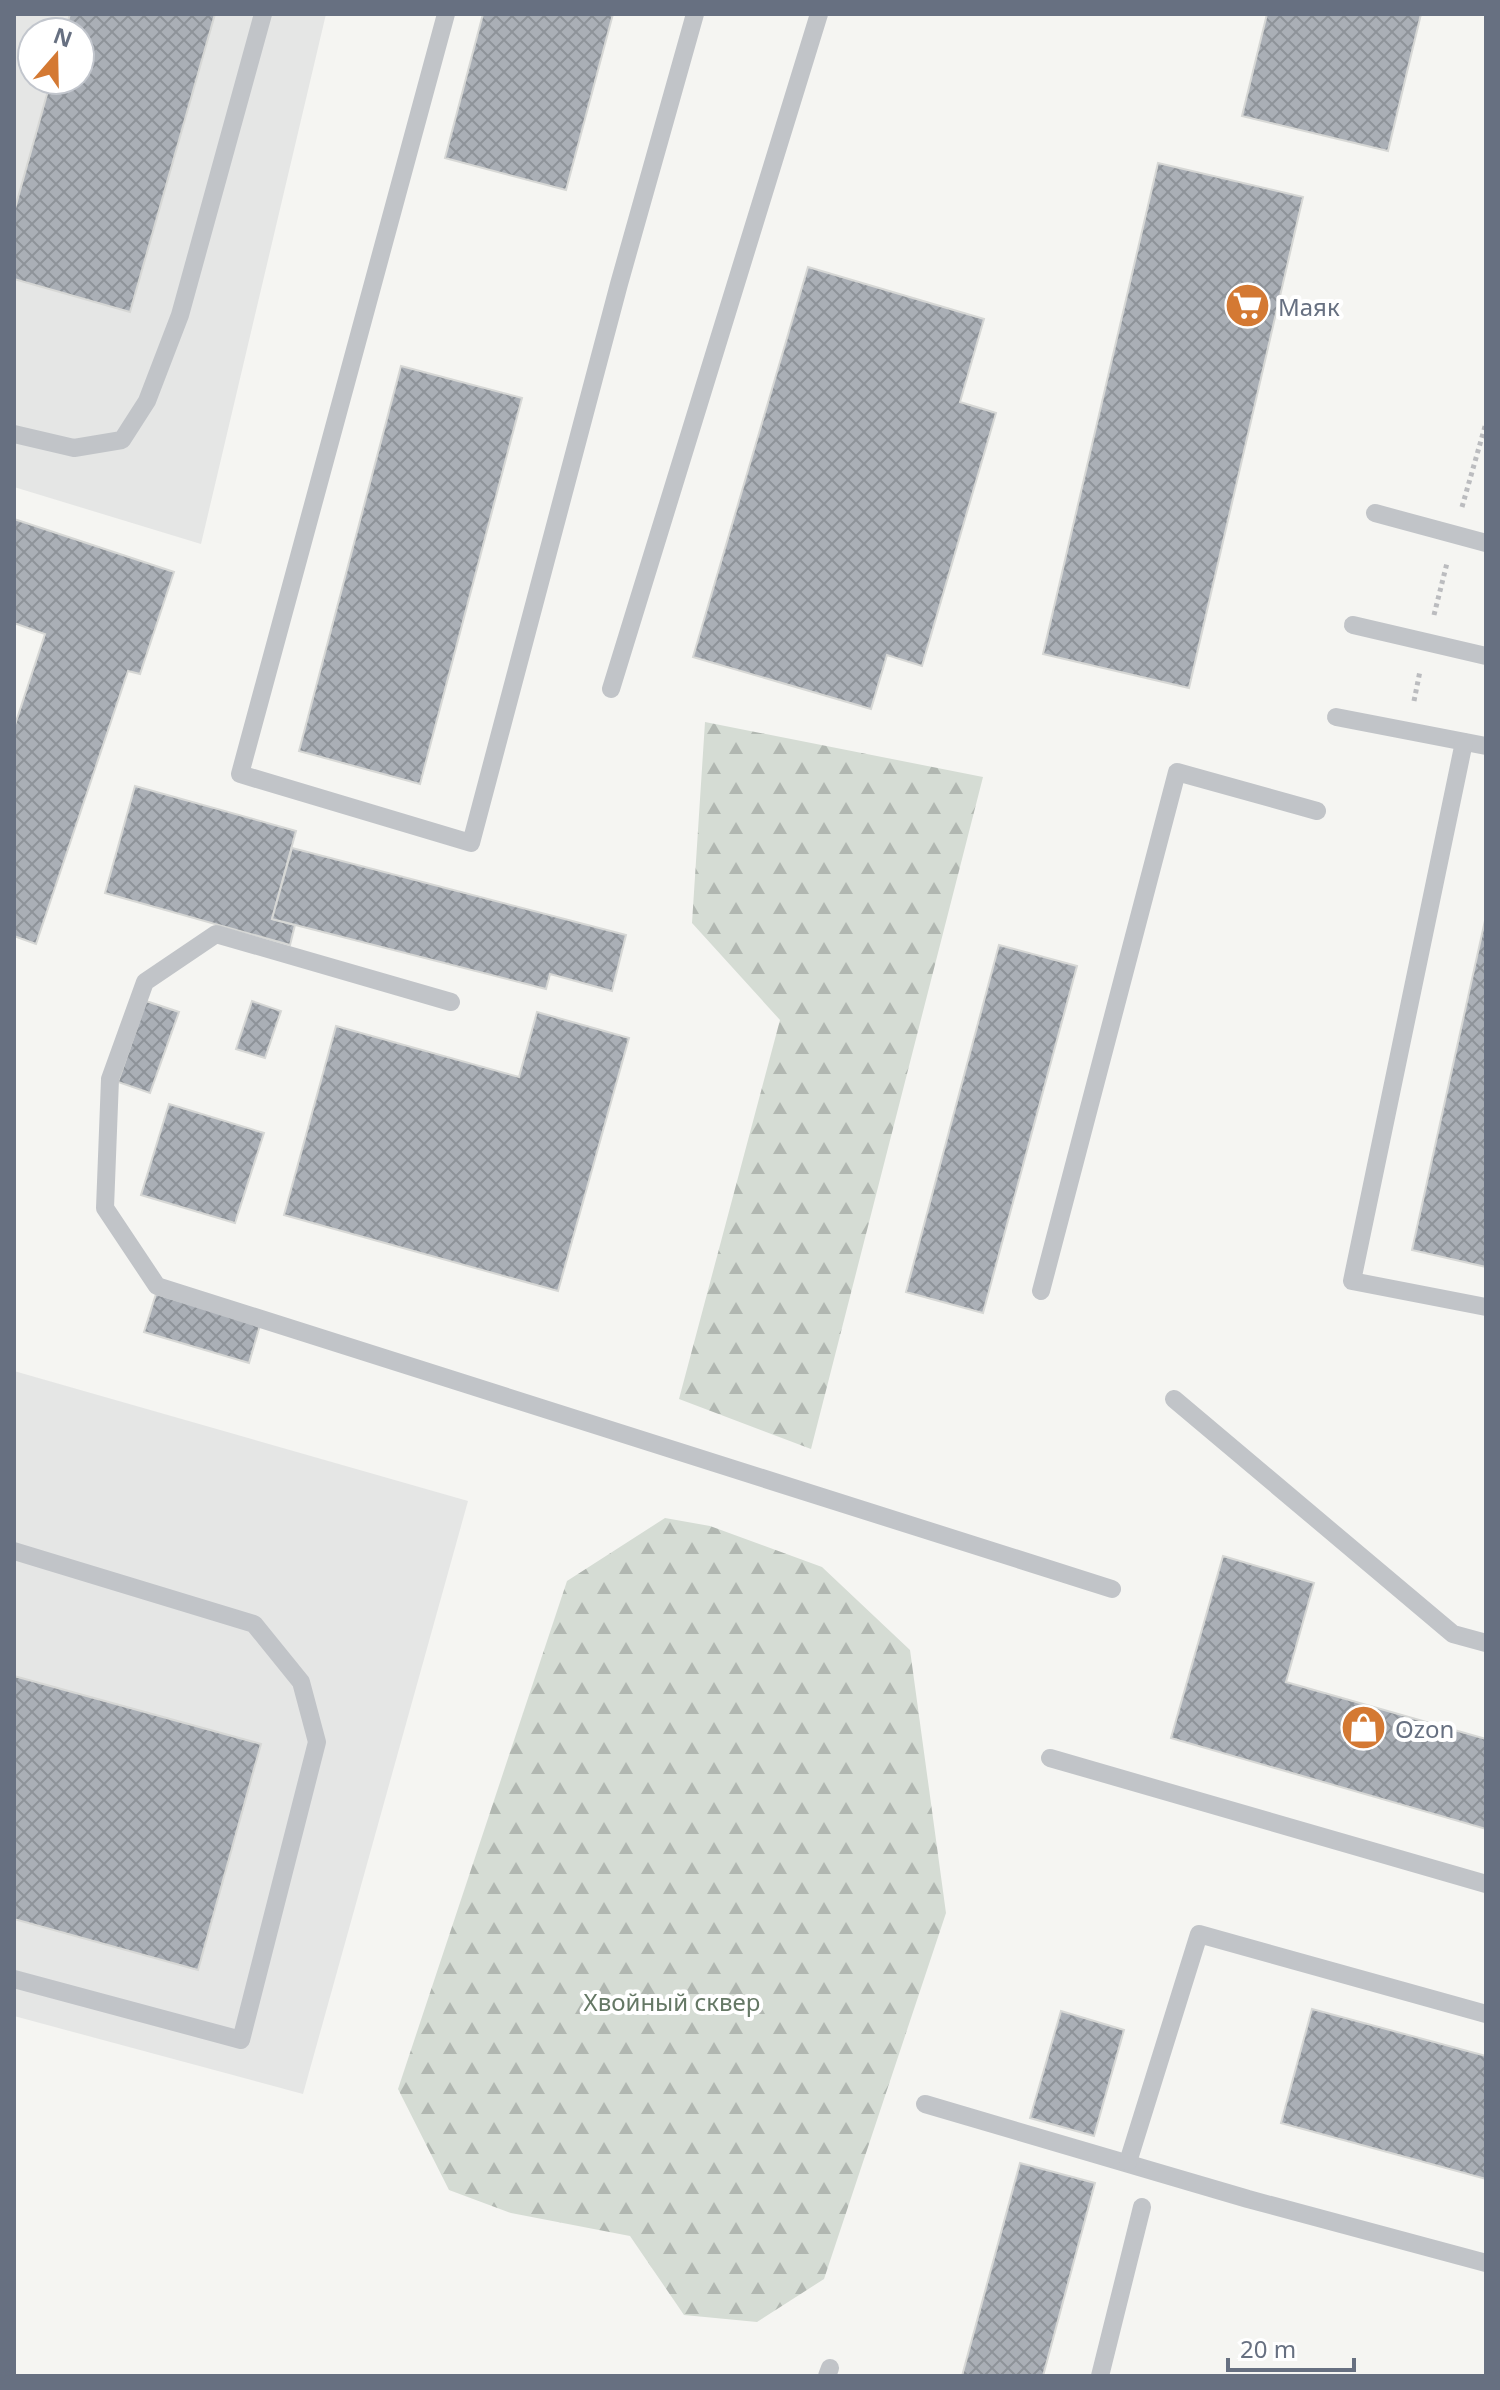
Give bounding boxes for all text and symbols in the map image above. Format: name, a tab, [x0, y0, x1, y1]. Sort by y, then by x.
north arrow	[16, 16, 96, 96]
text: N	[50, 19, 77, 53]
supermarket icon: Маяк	[1223, 282, 1271, 330]
place label: Маяк	[1278, 290, 1340, 323]
shop icon: Ozon	[1340, 1704, 1388, 1752]
place label: Ozon	[1395, 1712, 1454, 1745]
park label: Хвойный сквер	[584, 1985, 760, 2018]
scale bar	[1228, 2322, 1354, 2372]
text: 20 m	[1240, 2332, 1296, 2365]

